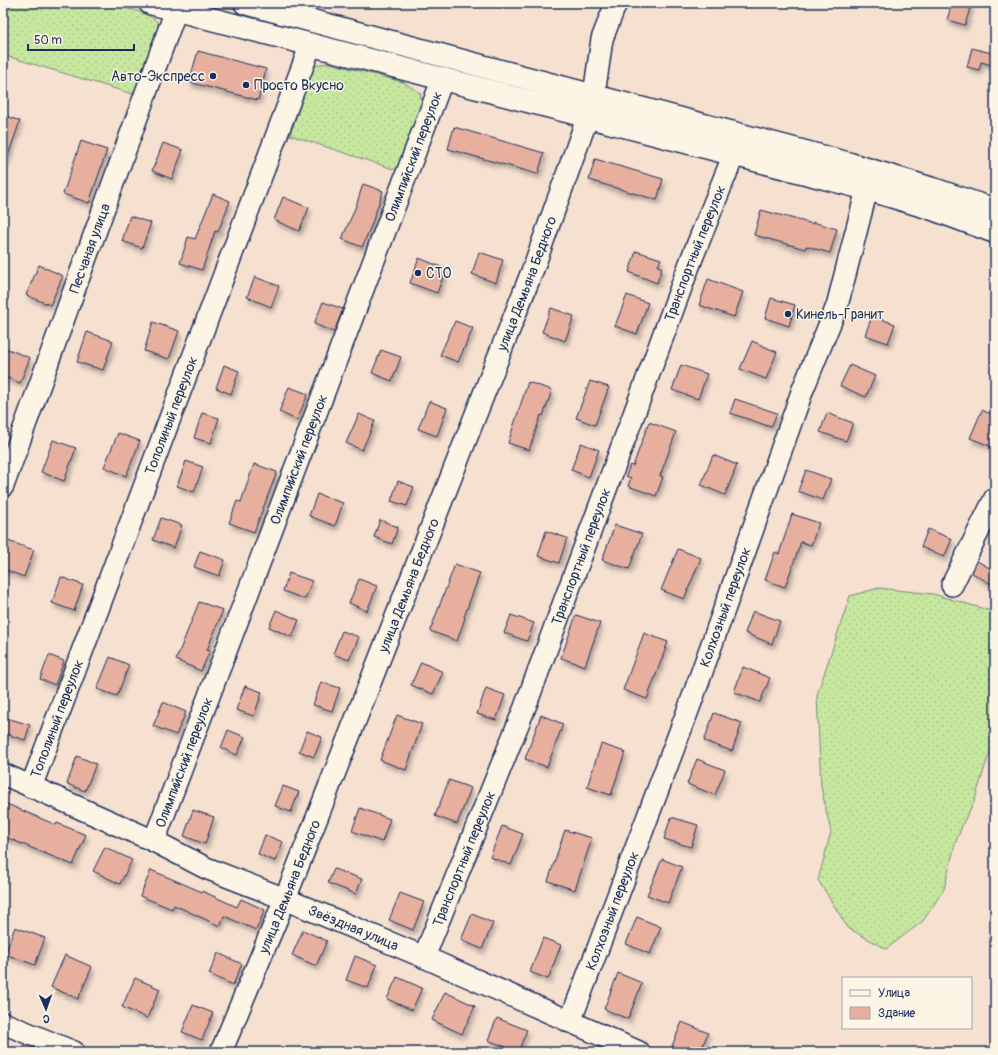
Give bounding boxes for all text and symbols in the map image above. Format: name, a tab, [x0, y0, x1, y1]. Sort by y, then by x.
scale bar	[28, 26, 134, 52]
text: 50 m	[34, 33, 62, 48]
place label: Авто-Экспресс	[111, 68, 205, 85]
marker: Авто-Экспресс	[208, 71, 218, 81]
place label: Просто Вкусно	[254, 77, 344, 94]
marker: Просто Вкусно	[241, 80, 251, 90]
street label: Олимпийский переулок	[381, 89, 446, 224]
street label: Транспортный переулок	[661, 183, 729, 324]
street label: Песчаная улица	[66, 201, 114, 296]
street label: улица Демьяна Бедного	[493, 214, 560, 354]
place label: СТО	[426, 265, 451, 282]
marker: СТО	[413, 268, 423, 278]
place label: Кинель-Гранит	[796, 306, 884, 323]
marker: Кинель-Гранит	[783, 309, 793, 319]
street label: Тополиный переулок	[141, 354, 201, 477]
street label: Олимпийский переулок	[267, 392, 331, 527]
street label: Транспортный переулок	[548, 486, 615, 628]
street label: улица Демьяна Бедного	[375, 516, 443, 656]
street label: Колхозный переулок	[696, 545, 755, 669]
street label: Тополиный переулок	[27, 657, 87, 780]
street label: Олимпийский переулок	[152, 695, 217, 830]
street label: Транспортный переулок	[429, 789, 499, 929]
street label: улица Демьяна Бедного	[255, 817, 324, 957]
street label: Колхозный переулок	[582, 849, 643, 973]
street label: Звёздная улица	[306, 902, 401, 954]
legend	[842, 977, 972, 1029]
text: Улица	[878, 986, 910, 1001]
north arrow	[26, 989, 66, 1029]
text: Здание	[878, 1006, 915, 1021]
text: С	[43, 1012, 50, 1025]

